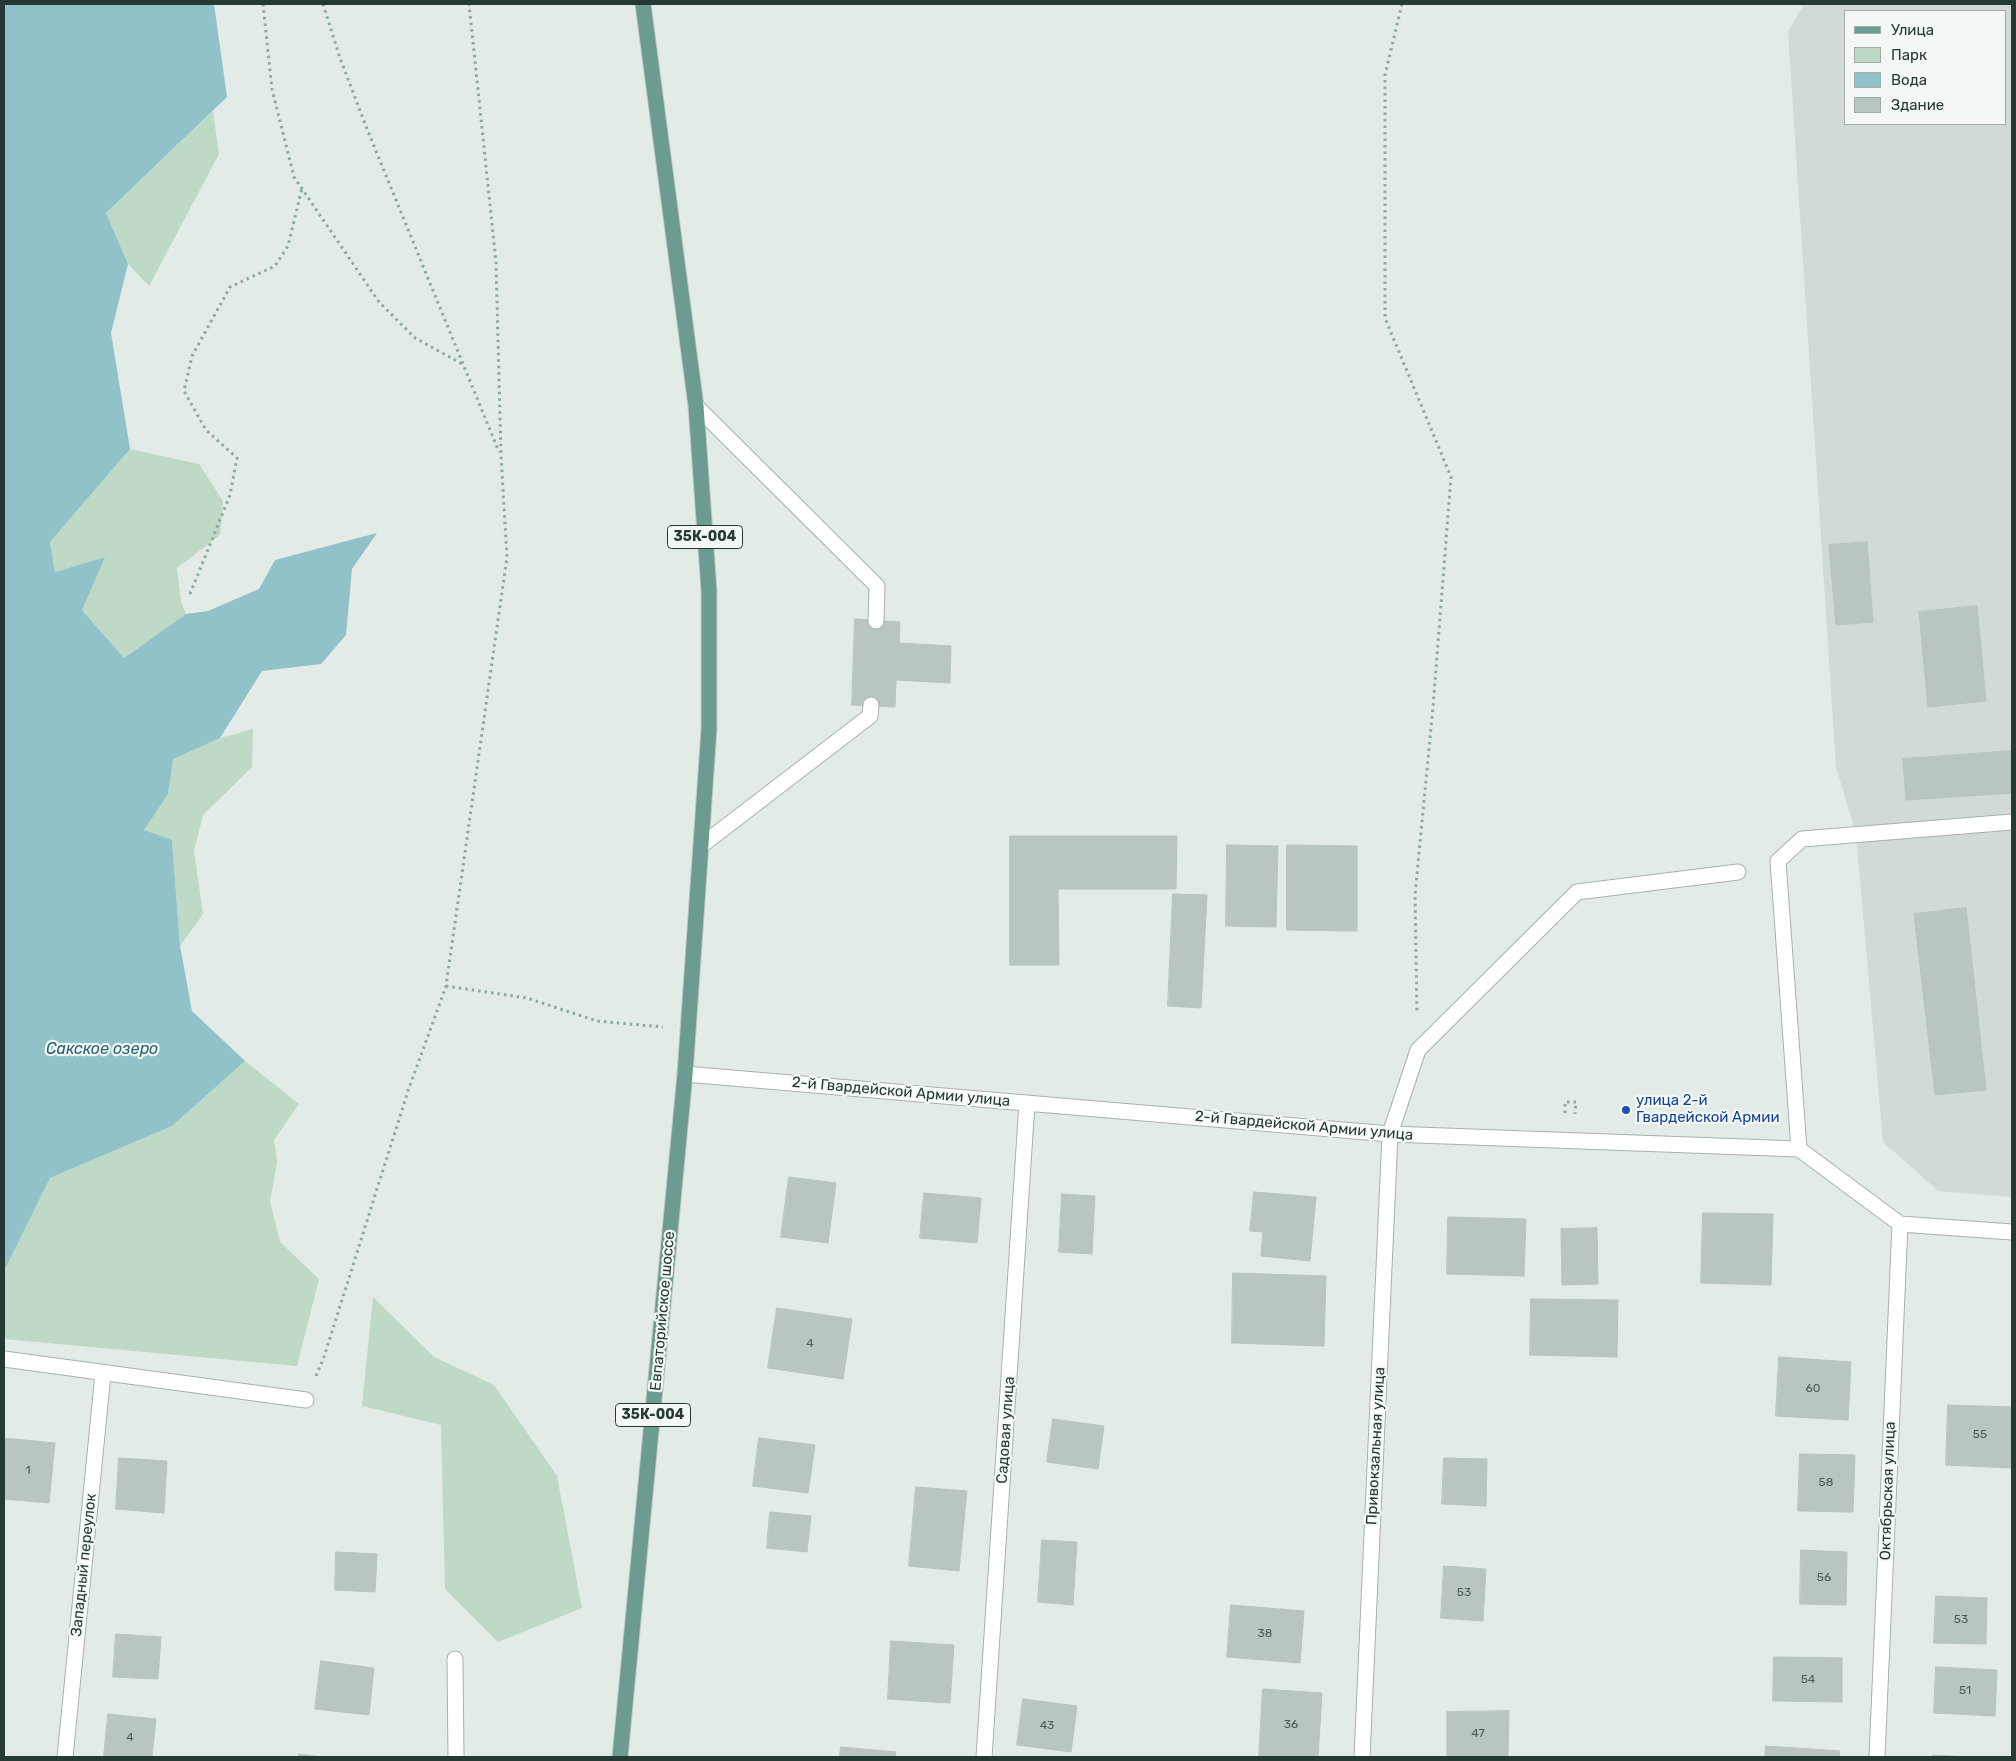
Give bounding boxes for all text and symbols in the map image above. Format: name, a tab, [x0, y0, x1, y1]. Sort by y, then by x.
legend	[1844, 10, 2006, 125]
text: Улица	[1891, 21, 1934, 39]
text: Парк	[1891, 46, 1927, 64]
text: Вода	[1891, 71, 1927, 89]
text: Здание	[1891, 96, 1944, 114]
road number: 35К-004	[668, 526, 742, 548]
water label: Сакское озеро	[46, 1039, 158, 1059]
street label: 2-й Гвардейской Армии улица	[791, 1073, 1011, 1111]
place label: улица 2-й Гвардейской Армии	[1636, 1092, 1780, 1127]
marker: улица 2-й Гвардейской Армии	[1620, 1104, 1632, 1116]
street label: 2-й Гвардейской Армии улица	[1194, 1107, 1414, 1145]
street label: Евпаторийское шоссе	[647, 1230, 679, 1392]
house number: 4	[806, 1337, 814, 1351]
street label: Привокзальная улица	[1363, 1366, 1389, 1526]
street label: Садовая улица	[993, 1376, 1019, 1484]
house number: 60	[1806, 1382, 1820, 1396]
road number: 35К-004	[616, 1404, 690, 1426]
street label: Октябрьская улица	[1877, 1421, 1899, 1561]
house number: 55	[1973, 1428, 1987, 1442]
house number: 1	[25, 1464, 31, 1478]
house number: 58	[1819, 1476, 1833, 1490]
street label: Западный переулок	[68, 1493, 100, 1637]
house number: 56	[1817, 1571, 1831, 1585]
house number: 53	[1457, 1586, 1471, 1600]
house number: 53	[1954, 1613, 1968, 1627]
house number: 38	[1258, 1627, 1272, 1641]
house number: 54	[1801, 1673, 1815, 1687]
house number: 51	[1959, 1684, 1971, 1698]
house number: 36	[1284, 1718, 1298, 1732]
house number: 43	[1040, 1719, 1054, 1733]
house number: 47	[1471, 1727, 1485, 1741]
house number: 4	[126, 1731, 134, 1745]

